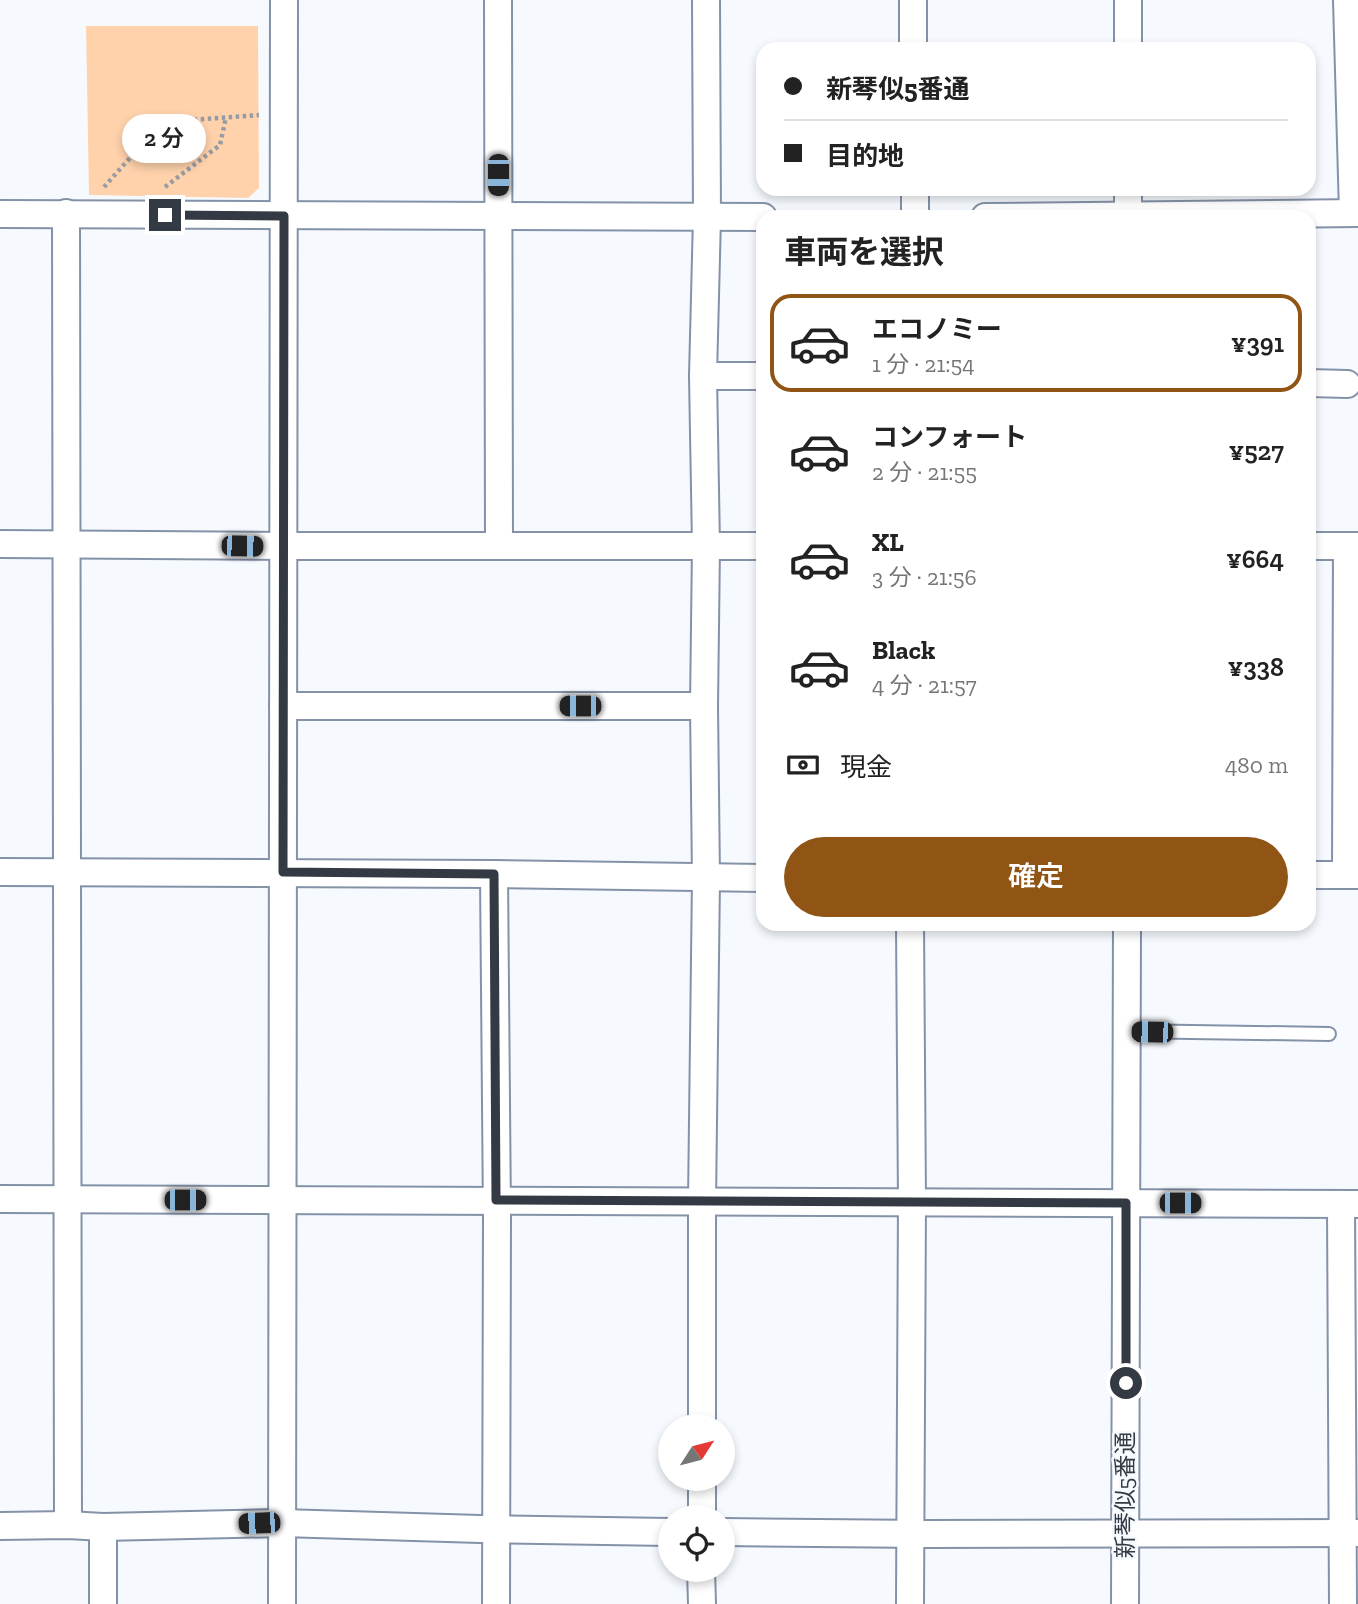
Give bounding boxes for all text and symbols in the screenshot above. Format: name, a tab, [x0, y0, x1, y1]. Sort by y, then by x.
text: 新琴似5番通	[826, 73, 970, 105]
callout: 2 分	[123, 114, 207, 162]
text: 2 分	[144, 124, 184, 152]
text: 目的地	[826, 140, 904, 172]
car	[488, 154, 509, 196]
route end	[149, 199, 181, 231]
text: 車両を選択	[784, 233, 944, 271]
icon: car	[788, 312, 851, 375]
text: エコノミー	[872, 313, 1002, 345]
text: ¥391	[1231, 327, 1284, 359]
text: 1 分 · 21:54	[872, 350, 975, 378]
icon: car	[788, 420, 851, 483]
text: コンフォート	[872, 421, 1027, 453]
text: ¥527	[1229, 435, 1284, 467]
text: 2 分 · 21:55	[872, 458, 977, 486]
text: XL	[872, 526, 904, 558]
icon: car	[788, 528, 851, 591]
car	[221, 535, 264, 557]
text: ¥664	[1226, 543, 1284, 575]
text: 3 分 · 21:56	[872, 563, 977, 591]
text: Black	[872, 634, 935, 666]
icon: car	[788, 636, 851, 699]
text: ¥338	[1228, 651, 1284, 683]
text: 4 分 · 21:57	[872, 671, 977, 699]
car	[560, 696, 602, 717]
icon: cash	[784, 746, 822, 784]
text: 現金	[840, 751, 892, 783]
text: 480 m	[1225, 751, 1288, 779]
button: 確定	[784, 837, 1288, 917]
car	[1131, 1021, 1174, 1043]
car	[165, 1190, 207, 1211]
car	[1160, 1193, 1202, 1214]
route start	[1110, 1367, 1142, 1399]
north arrow	[658, 1414, 735, 1491]
map controls	[658, 1414, 735, 1582]
street label: 新琴似5番通	[1111, 1432, 1139, 1558]
button: locate	[658, 1505, 735, 1582]
car	[238, 1512, 281, 1534]

